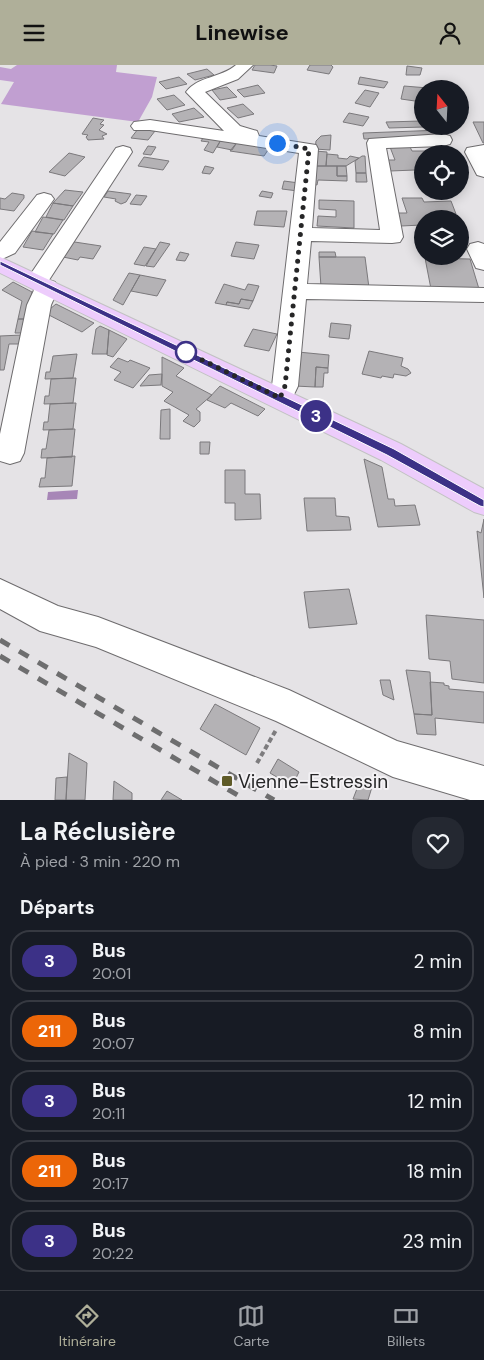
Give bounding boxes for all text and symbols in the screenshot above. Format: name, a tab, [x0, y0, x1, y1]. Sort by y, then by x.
text: Linewise	[195, 18, 289, 47]
icon: menu	[20, 19, 48, 47]
icon: person	[436, 19, 464, 47]
north arrow	[414, 80, 469, 135]
map controls	[414, 80, 469, 265]
your location	[265, 131, 290, 156]
button: locate	[414, 145, 469, 200]
button: layers	[414, 210, 469, 265]
unlabelled marker	[175, 341, 197, 363]
line badge: 3	[300, 400, 332, 432]
text: 3	[311, 404, 321, 428]
place label: Vienne-Estressin	[238, 769, 388, 794]
marker: Vienne-Estressin	[220, 774, 234, 788]
text: La Réclusière	[20, 816, 176, 847]
button: heart	[412, 817, 464, 869]
text: À pied · 3 min · 220 m	[20, 851, 180, 872]
text: Départs	[20, 895, 95, 920]
text: Bus	[92, 938, 126, 963]
text: 3	[44, 949, 55, 973]
text: 2 min	[414, 949, 462, 974]
text: 20:01	[92, 963, 131, 984]
text: Bus	[92, 1008, 126, 1033]
text: 211	[38, 1019, 61, 1043]
text: 8 min	[413, 1019, 462, 1044]
text: 20:07	[92, 1033, 135, 1054]
text: Bus	[92, 1078, 126, 1103]
text: 3	[44, 1089, 55, 1113]
text: 12 min	[408, 1089, 462, 1114]
text: 20:11	[92, 1103, 125, 1124]
text: Bus	[92, 1148, 126, 1173]
text: 211	[38, 1159, 61, 1183]
text: 18 min	[407, 1159, 462, 1184]
text: 20:17	[92, 1173, 129, 1194]
text: Bus	[92, 1218, 126, 1243]
text: 3	[44, 1229, 55, 1253]
text: 23 min	[402, 1229, 462, 1254]
text: 20:22	[92, 1243, 134, 1264]
tab: Itinéraire	[59, 1302, 116, 1350]
tab: Carte	[233, 1302, 269, 1350]
tab: Billets	[387, 1302, 425, 1350]

